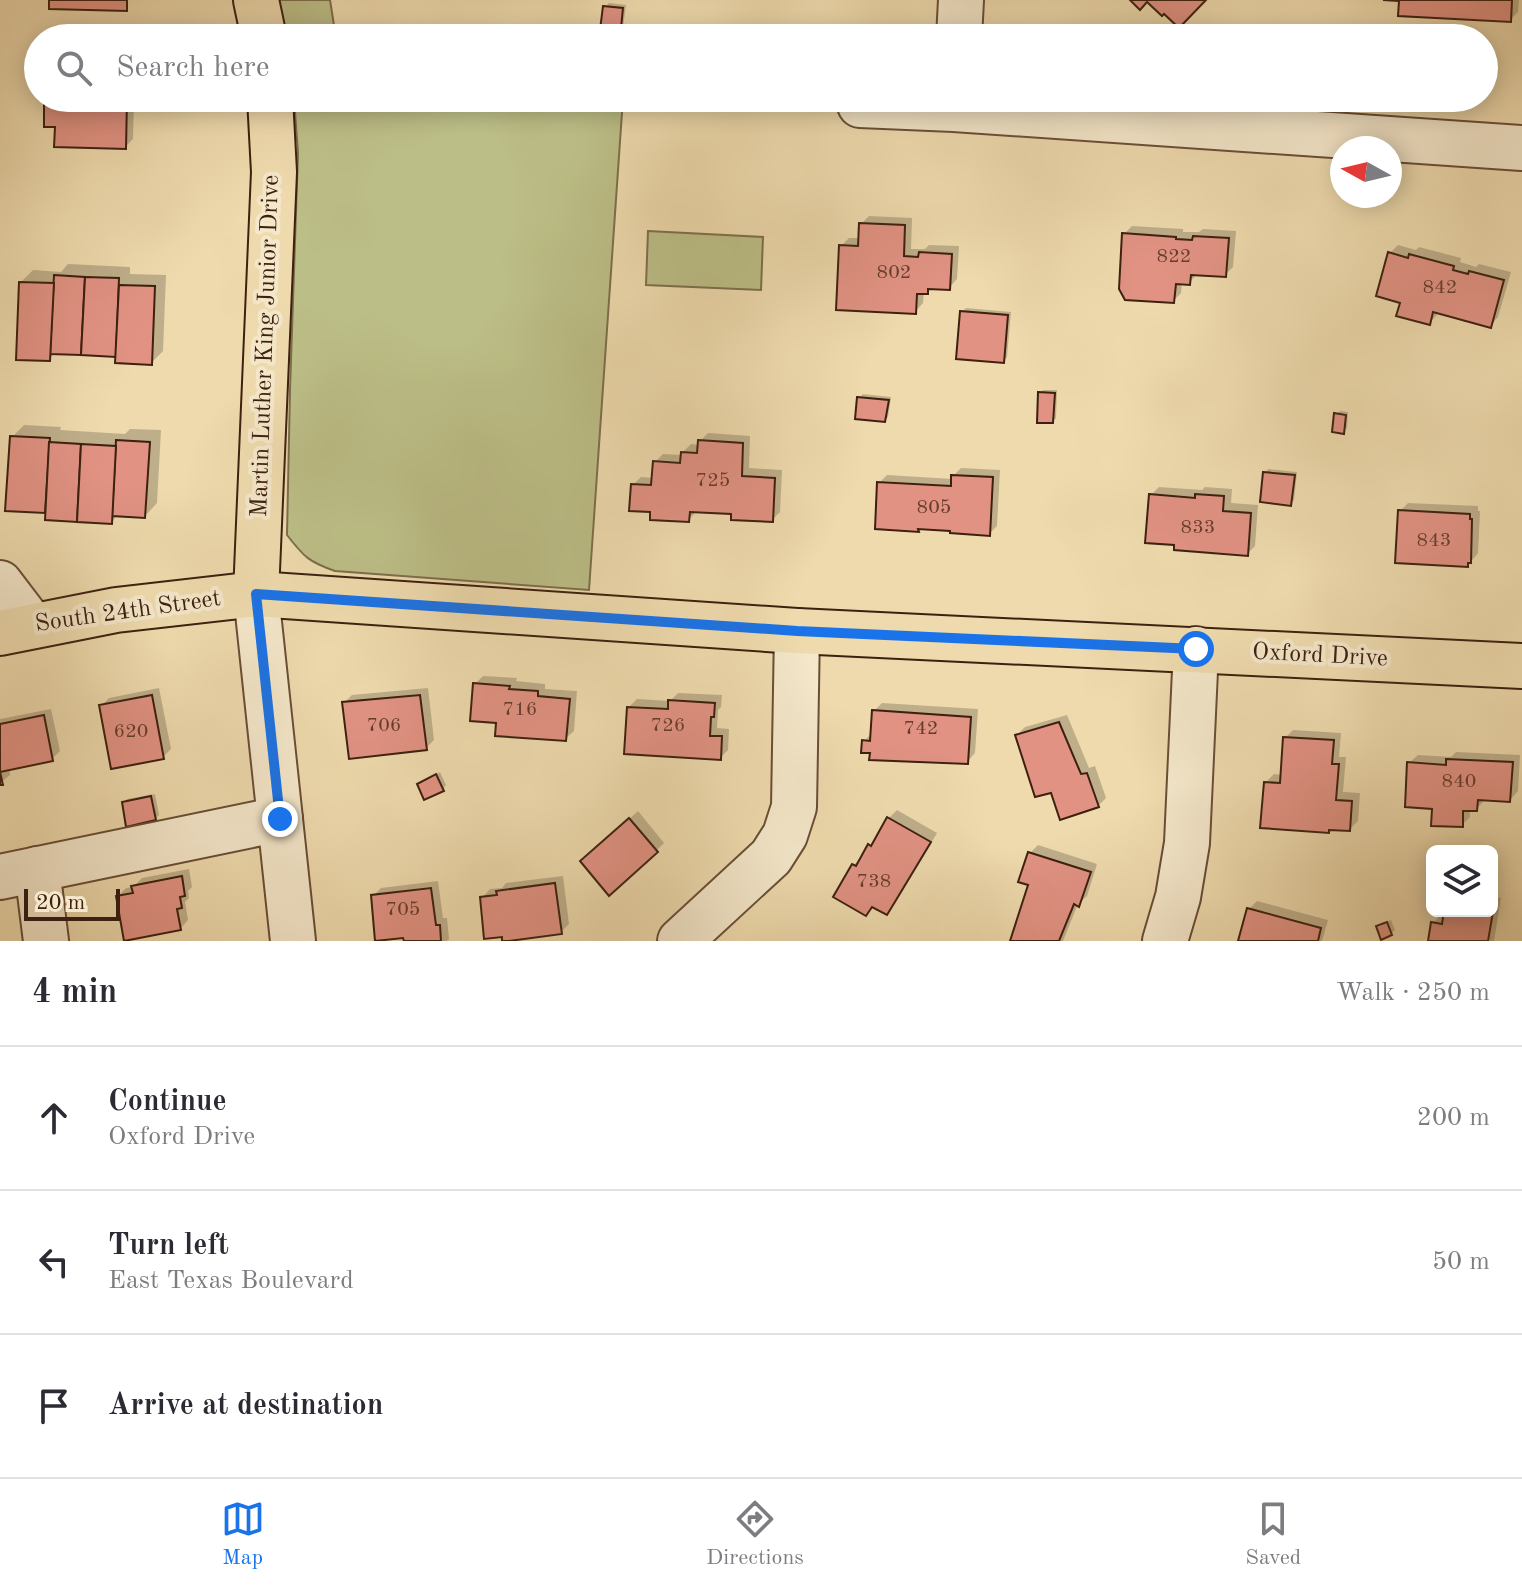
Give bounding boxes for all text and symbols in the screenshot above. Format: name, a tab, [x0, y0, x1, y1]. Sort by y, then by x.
search box	[24, 24, 1498, 112]
icon: search	[52, 46, 96, 90]
text: Search here	[116, 53, 270, 83]
north arrow	[1330, 136, 1402, 208]
street label: Martin Luther King Junior Drive	[248, 174, 284, 518]
house number: 822	[1157, 247, 1191, 267]
house number: 802	[877, 263, 911, 283]
house number: 842	[1423, 278, 1457, 298]
house number: 725	[696, 471, 730, 491]
house number: 805	[917, 498, 951, 518]
house number: 833	[1181, 518, 1215, 538]
house number: 843	[1417, 531, 1451, 551]
street label: South 24th Street	[34, 587, 222, 637]
route start	[1178, 631, 1214, 667]
street label: Oxford Drive	[1252, 640, 1388, 672]
house number: 716	[503, 700, 537, 720]
house number: 706	[367, 716, 401, 736]
house number: 726	[651, 716, 685, 736]
house number: 742	[904, 719, 938, 739]
house number: 620	[114, 722, 148, 742]
house number: 840	[1442, 772, 1476, 792]
route end	[262, 801, 298, 837]
map controls	[1426, 845, 1498, 917]
button: layers	[1426, 845, 1498, 917]
house number: 738	[857, 872, 891, 892]
scale bar	[24, 885, 120, 921]
text: 20 m	[36, 892, 85, 914]
house number: 705	[386, 900, 420, 920]
text: 4 min	[32, 976, 117, 1010]
text: Walk · 250 m	[1336, 980, 1490, 1006]
text: Continue	[108, 1087, 227, 1117]
icon: ahead	[32, 1096, 76, 1140]
text: 200 m	[1417, 1105, 1490, 1131]
text: Oxford Drive	[108, 1124, 255, 1150]
text: Turn left	[108, 1231, 229, 1261]
icon: left	[32, 1240, 76, 1284]
text: 50 m	[1432, 1249, 1490, 1275]
text: East Texas Boulevard	[108, 1268, 354, 1294]
icon: arrive	[32, 1384, 76, 1428]
text: Arrive at destination	[108, 1391, 383, 1421]
tab: Map	[221, 1497, 265, 1572]
tab: Directions	[706, 1497, 804, 1572]
tab: Saved	[1245, 1497, 1301, 1572]

